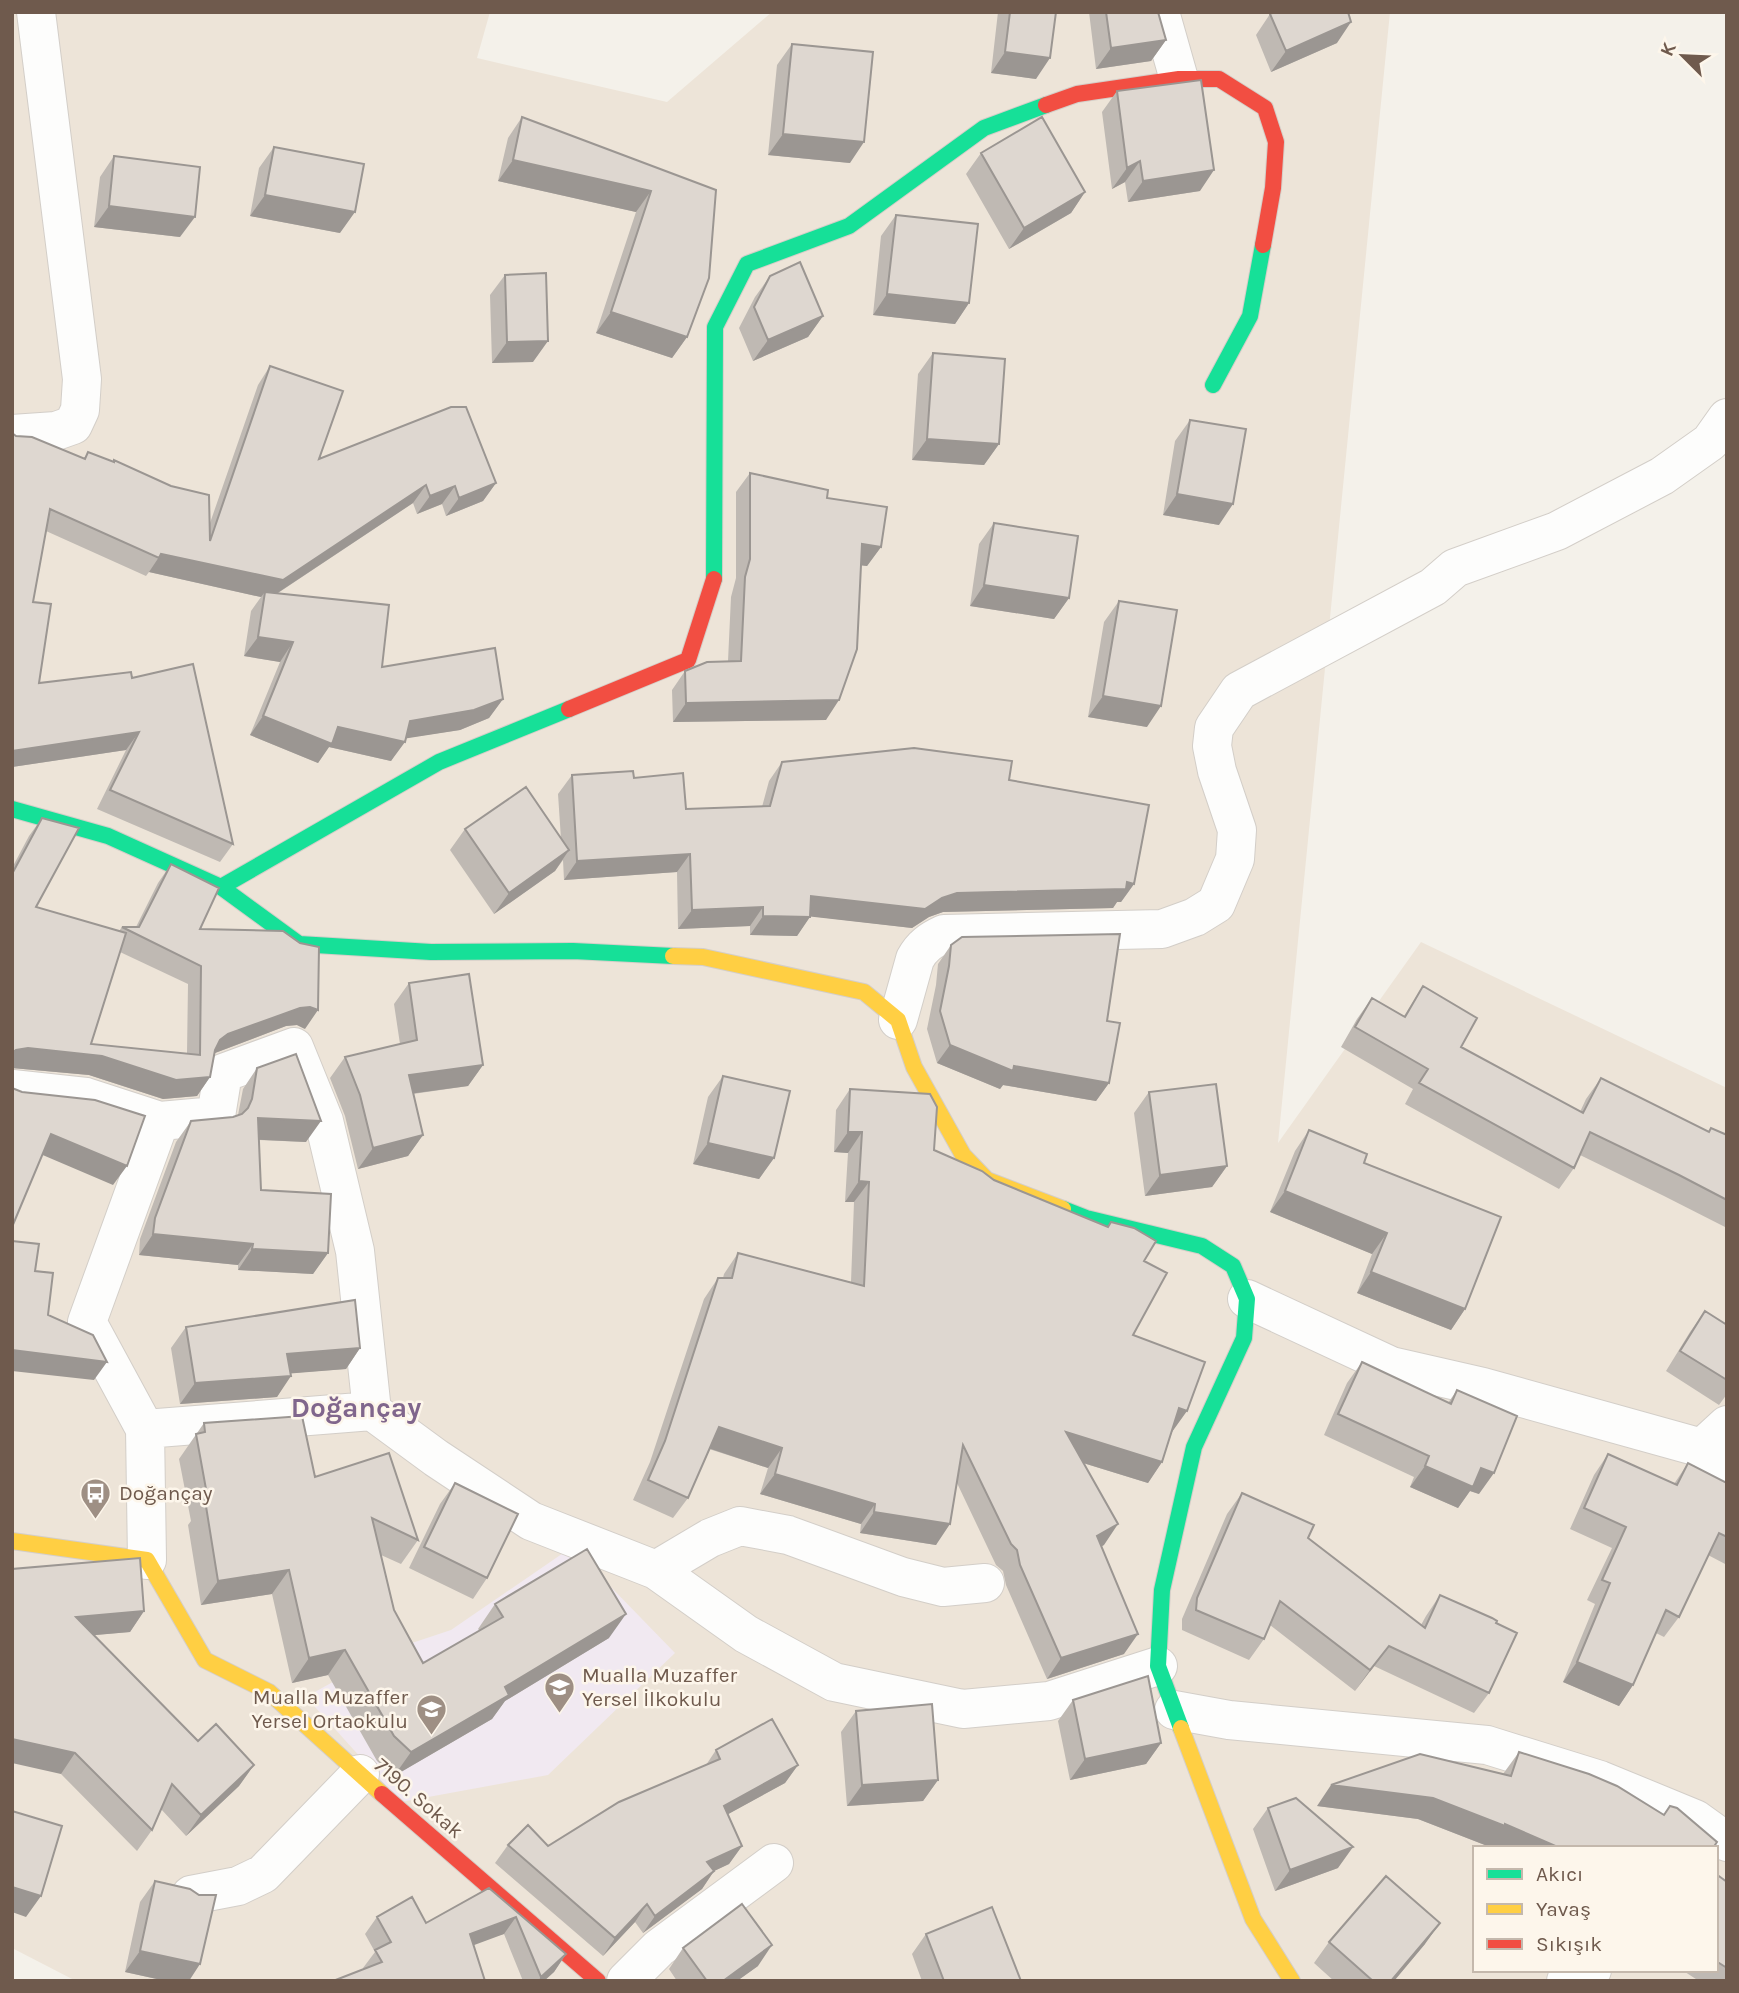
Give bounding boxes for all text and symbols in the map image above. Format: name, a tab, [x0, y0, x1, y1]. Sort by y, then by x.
north arrow	[1648, 21, 1718, 91]
text: K	[1656, 39, 1681, 60]
district label: Doğançay	[291, 1391, 421, 1424]
bus stop icon: Doğançay	[79, 1476, 113, 1520]
place label: Doğançay	[119, 1481, 213, 1505]
place label: Mualla Muzaffer Yersel İlkokulu	[582, 1663, 738, 1711]
school or university icon: Mualla Muzaffer Yersel İlkokulu	[542, 1670, 576, 1714]
place label: Mualla Muzaffer Yersel Ortaokulu	[252, 1685, 408, 1733]
school or university icon: Mualla Muzaffer Yersel Ortaokulu	[414, 1692, 448, 1736]
street label: 7190. Sokak	[370, 1753, 468, 1843]
legend	[1473, 1846, 1718, 1972]
text: Akıcı	[1536, 1862, 1583, 1886]
text: Yavaş	[1536, 1897, 1591, 1921]
text: Sıkışık	[1536, 1932, 1602, 1956]

